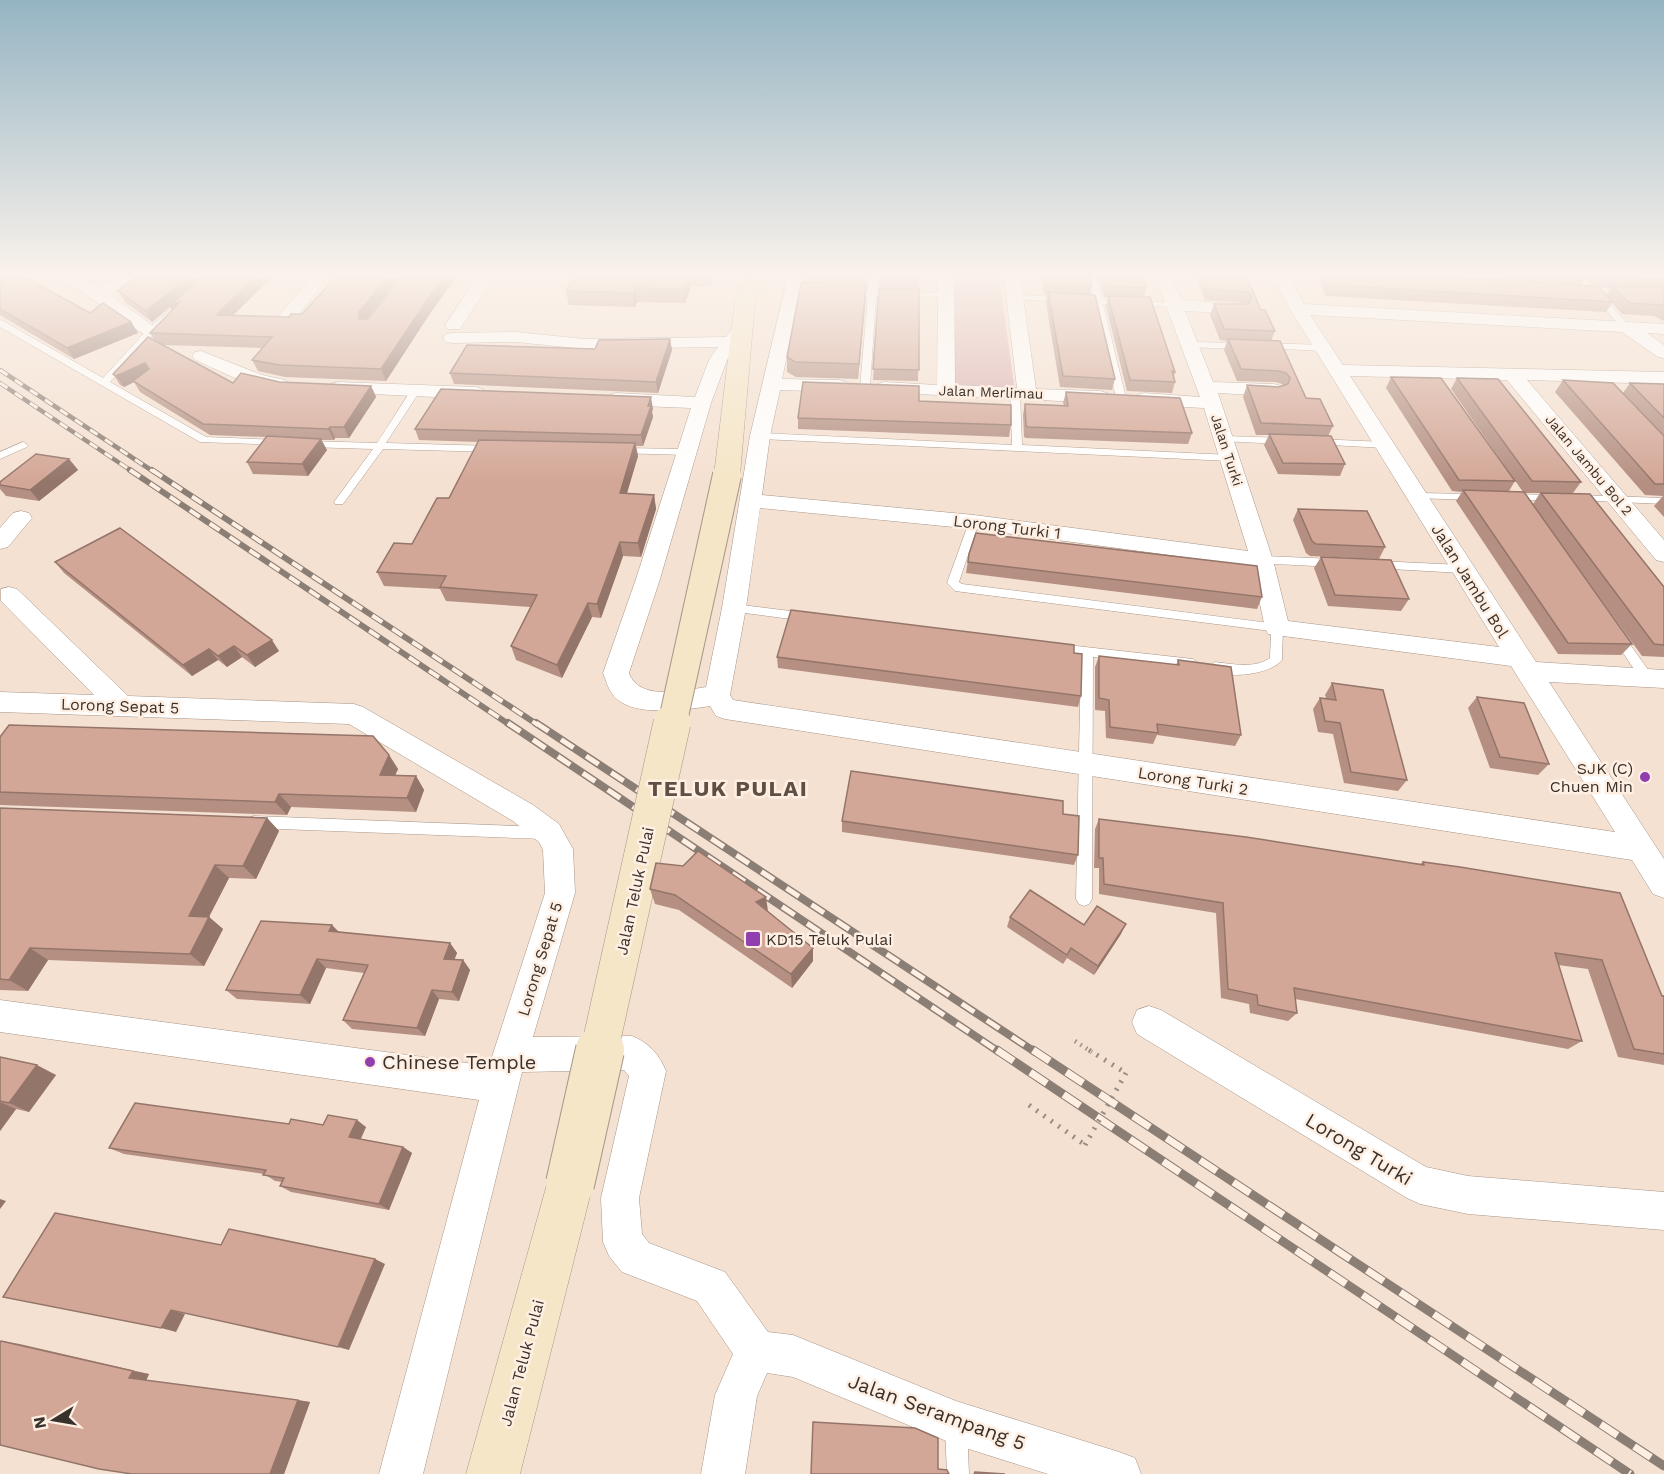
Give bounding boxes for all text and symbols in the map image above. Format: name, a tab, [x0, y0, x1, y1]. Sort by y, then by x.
street label: Jalan Merlimau	[938, 382, 1044, 402]
street label: Jalan Jambu Bol 2	[1542, 411, 1636, 519]
street label: Jalan Turki	[1208, 412, 1246, 488]
street label: Lorong Turki 1	[952, 511, 1062, 543]
street label: Jalan Jambu Bol	[1427, 521, 1513, 641]
street label: Lorong Sepat 5	[61, 694, 179, 718]
place label: SJK (C) Chuen Min	[1550, 759, 1633, 796]
street label: Lorong Turki 2	[1137, 763, 1249, 799]
marker: SJK (C) Chuen Min	[1638, 770, 1652, 784]
district label: TELUK PULAI	[648, 776, 808, 801]
street label: Jalan Teluk Pulai	[612, 825, 658, 957]
street label: Lorong Sepat 5	[514, 900, 566, 1018]
marker: KD15 Teluk Pulai	[744, 930, 762, 948]
place label: KD15 Teluk Pulai	[766, 930, 893, 949]
place label: Chinese Temple	[382, 1050, 536, 1074]
marker: Chinese Temple	[363, 1055, 377, 1069]
street label: Lorong Turki	[1301, 1108, 1417, 1190]
street label: Jalan Teluk Pulai	[496, 1297, 548, 1429]
street label: Jalan Serampang 5	[845, 1369, 1029, 1455]
north arrow	[24, 1390, 84, 1450]
text: N	[29, 1415, 50, 1430]

